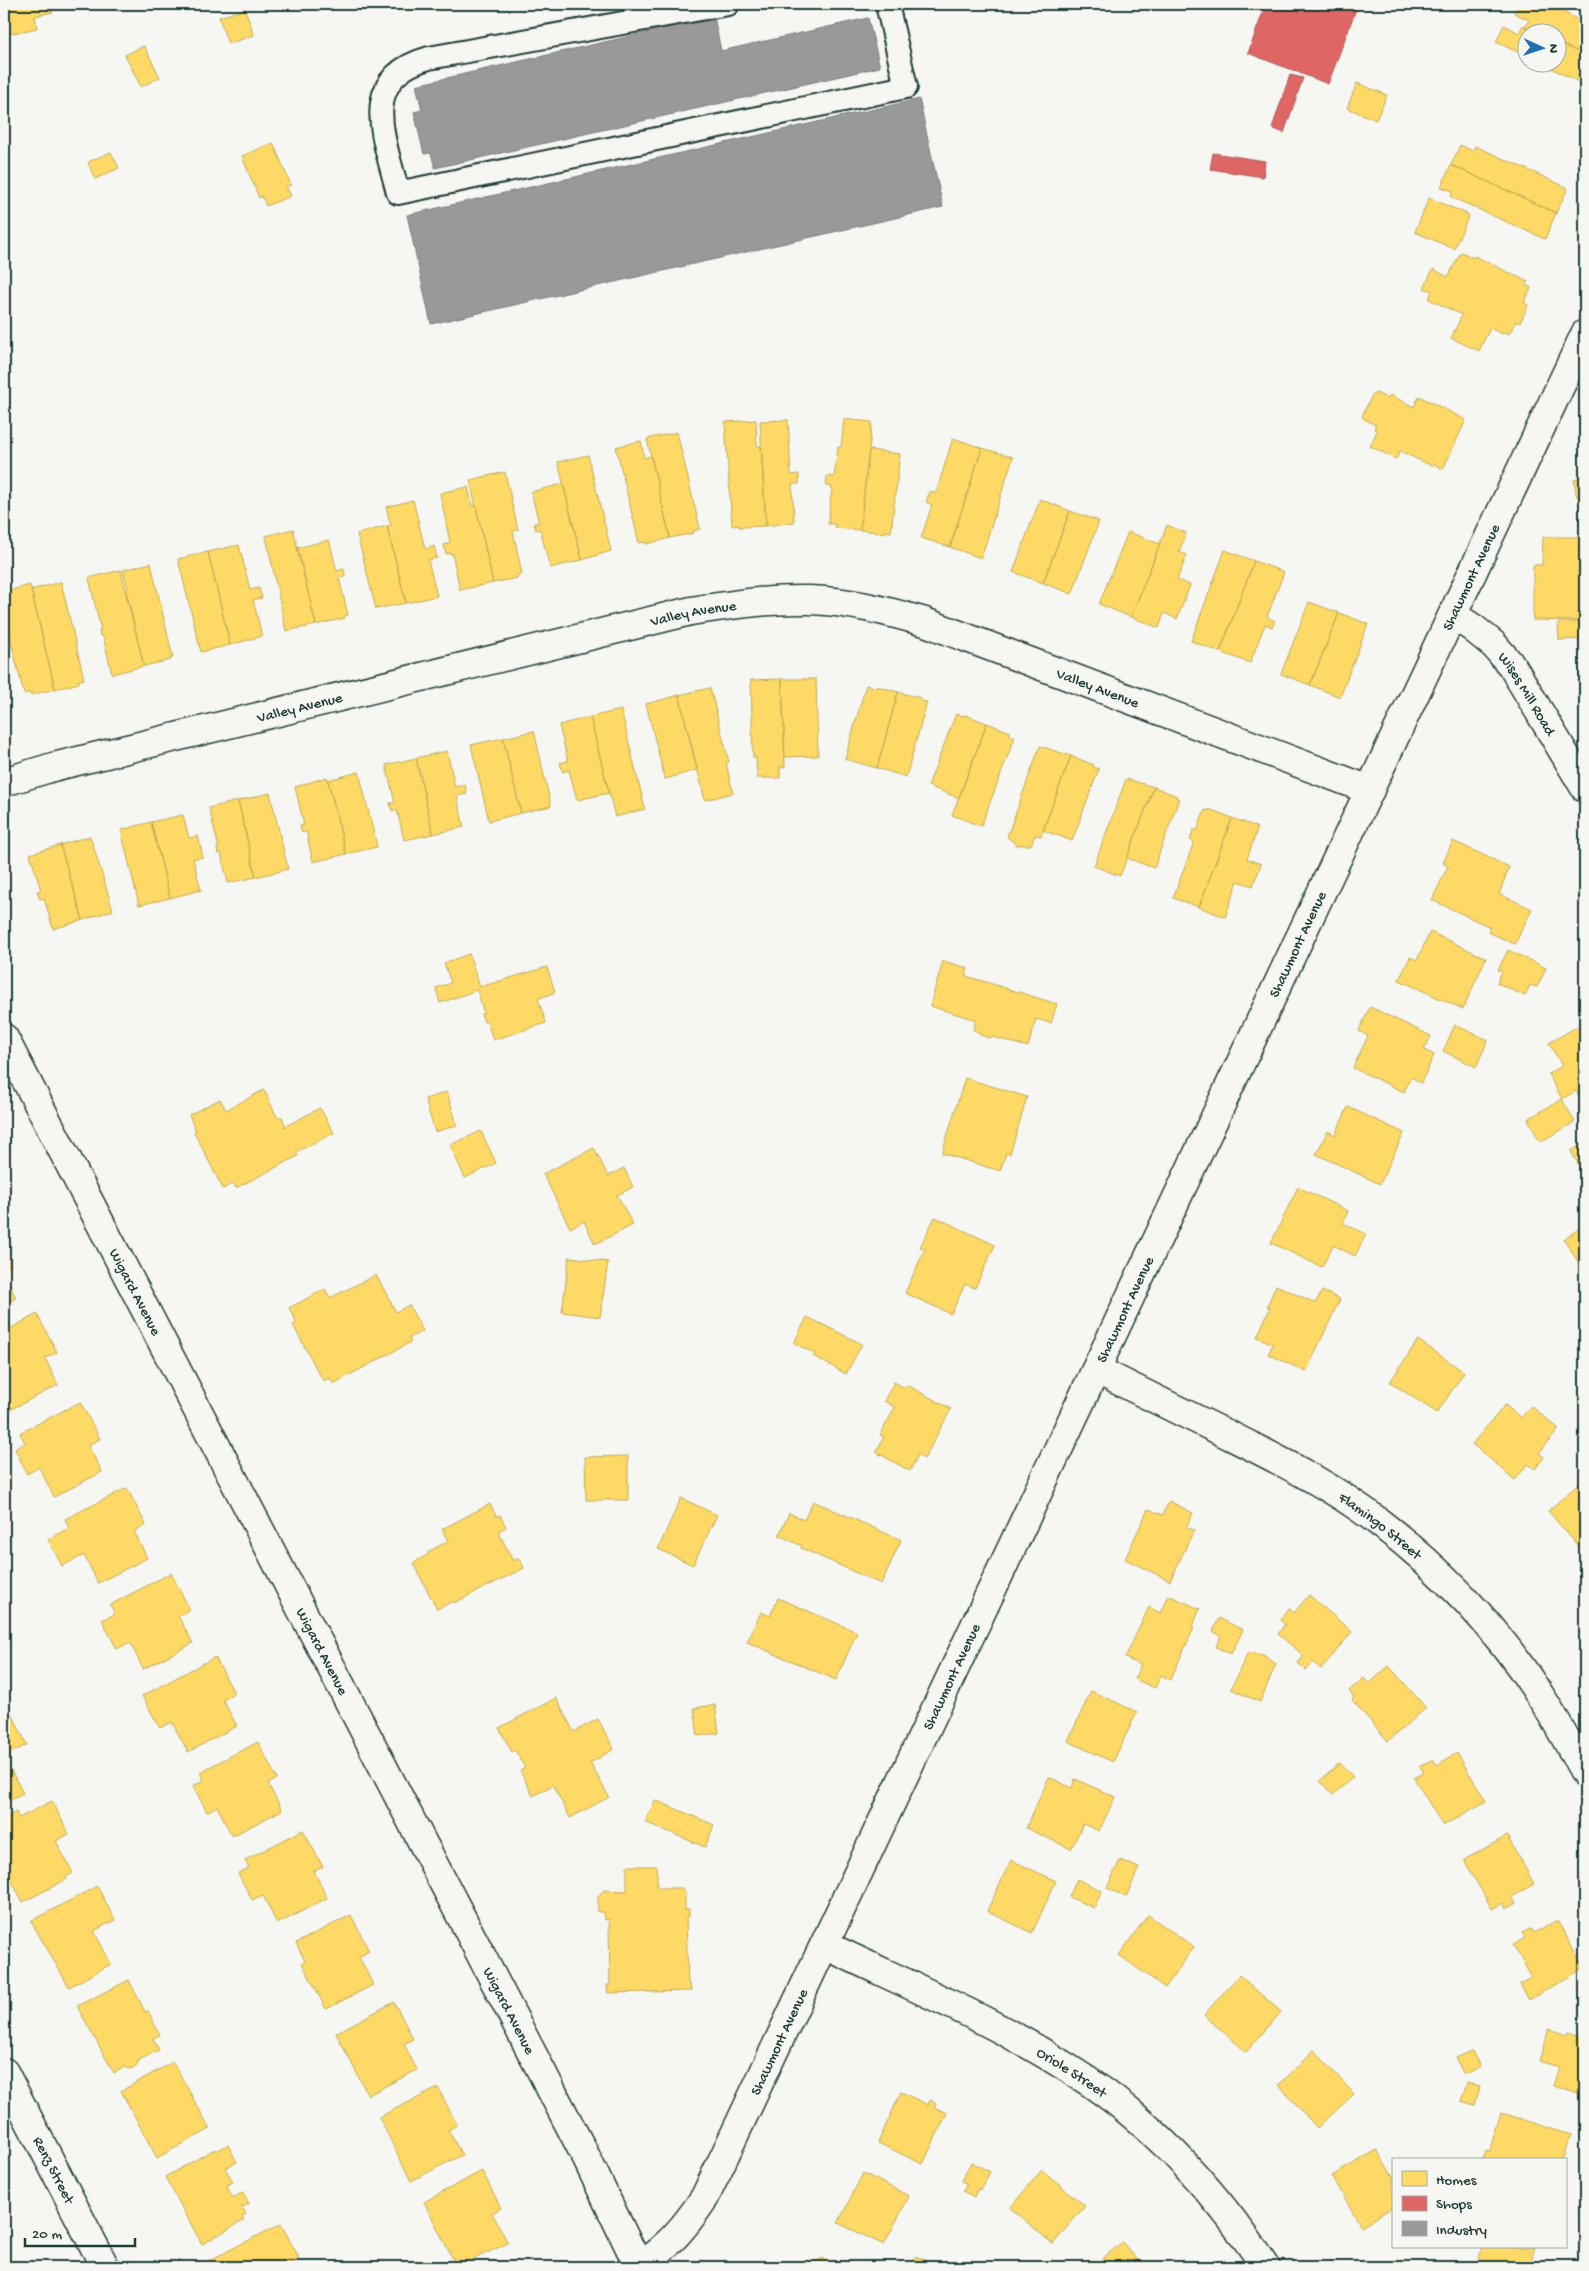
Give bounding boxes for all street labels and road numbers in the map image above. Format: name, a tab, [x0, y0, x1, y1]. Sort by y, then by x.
street label: Shawmont Avenue	[1439, 521, 1505, 634]
street label: Valley Avenue	[648, 597, 738, 632]
street label: Wises Mill Road	[1493, 649, 1559, 740]
street label: Valley Avenue	[1052, 665, 1141, 713]
street label: Valley Avenue	[255, 690, 345, 728]
street label: Shawmont Avenue	[1266, 889, 1332, 1001]
street label: Wigard Avenue	[104, 1246, 164, 1339]
street label: Shawmont Avenue	[1093, 1254, 1159, 1366]
street label: Flamingo Street	[1334, 1489, 1426, 1566]
street label: Wigard Avenue	[291, 1605, 351, 1699]
street label: Shawmont Avenue	[920, 1621, 986, 1733]
street label: Wigard Avenue	[478, 1965, 538, 2058]
street label: Shawmont Avenue	[747, 1986, 813, 2099]
street label: Oriole Street	[1033, 2044, 1111, 2104]
street label: Renz Street	[28, 2134, 78, 2209]

